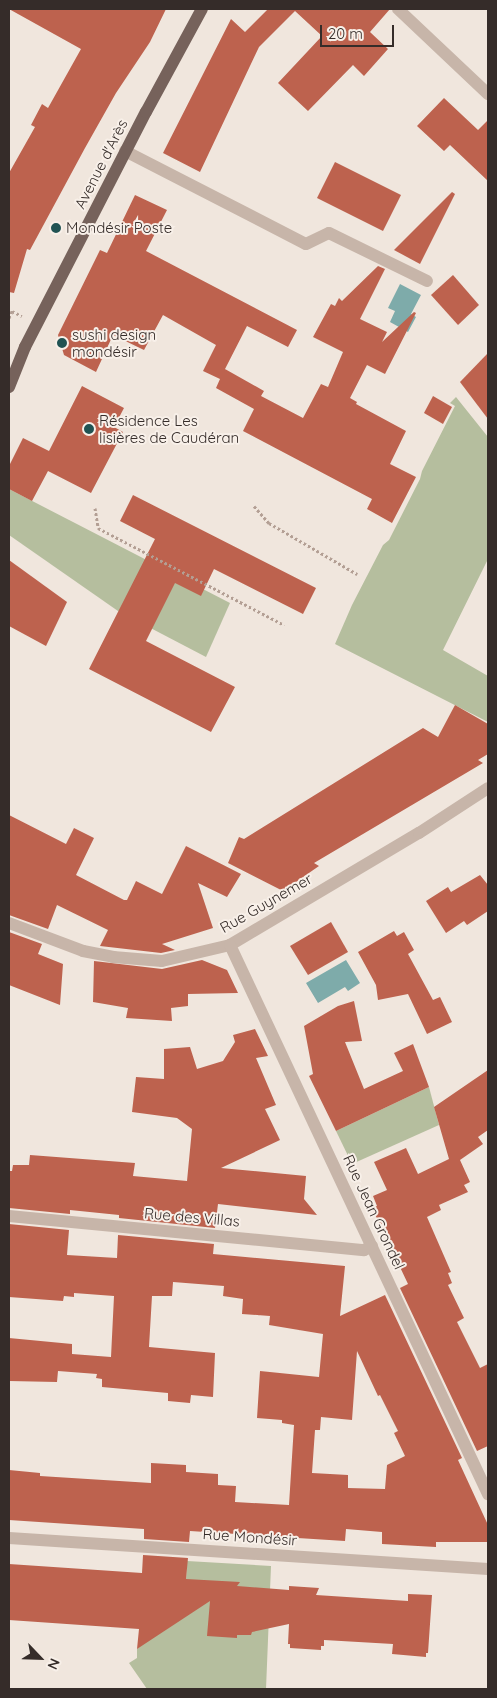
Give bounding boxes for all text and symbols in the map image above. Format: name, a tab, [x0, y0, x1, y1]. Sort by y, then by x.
scale bar	[322, 15, 396, 47]
text: 20 m	[328, 24, 363, 43]
street label: Avenue d'Arès	[71, 116, 131, 212]
place label: Mondésir Poste	[66, 219, 172, 237]
marker: Mondésir Poste	[50, 222, 62, 234]
place label: sushi design mondésir	[72, 325, 156, 360]
marker: sushi design mondésir	[56, 337, 68, 349]
place label: Résidence Les lisières de Caudéran	[99, 411, 239, 446]
marker: Résidence Les lisières de Caudéran	[83, 423, 95, 435]
street label: Rue Guynemer	[217, 869, 315, 937]
street label: Rue Jean Grondel	[340, 1152, 408, 1272]
street label: Rue des Villas	[143, 1204, 241, 1230]
street label: Rue Mondésir	[202, 1525, 298, 1549]
north arrow	[15, 1633, 65, 1683]
text: N	[43, 1656, 64, 1672]

